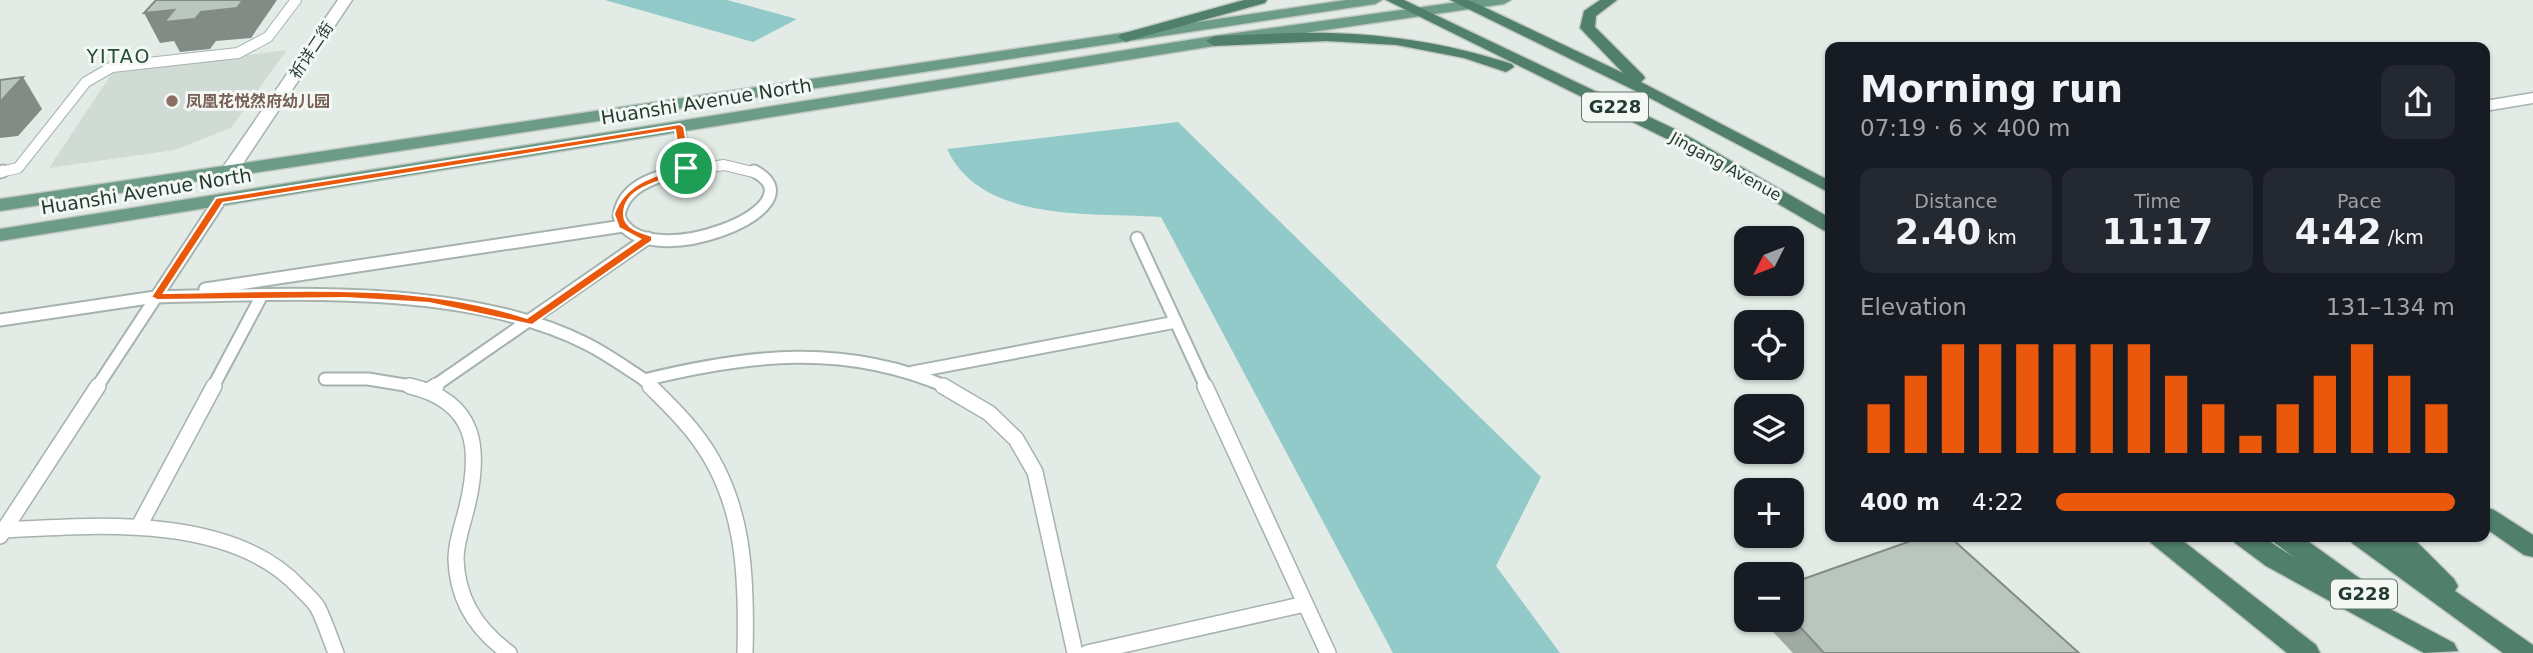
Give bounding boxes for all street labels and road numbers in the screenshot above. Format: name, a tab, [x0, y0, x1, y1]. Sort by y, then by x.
street label: 祈详二街	[286, 18, 337, 82]
street label: Huanshi Avenue North	[599, 73, 813, 129]
road number: G228	[1582, 92, 1648, 122]
street label: Jingang Avenue	[1666, 128, 1785, 205]
street label: Huanshi Avenue North	[39, 163, 253, 219]
road number: G228	[2331, 580, 2397, 608]

